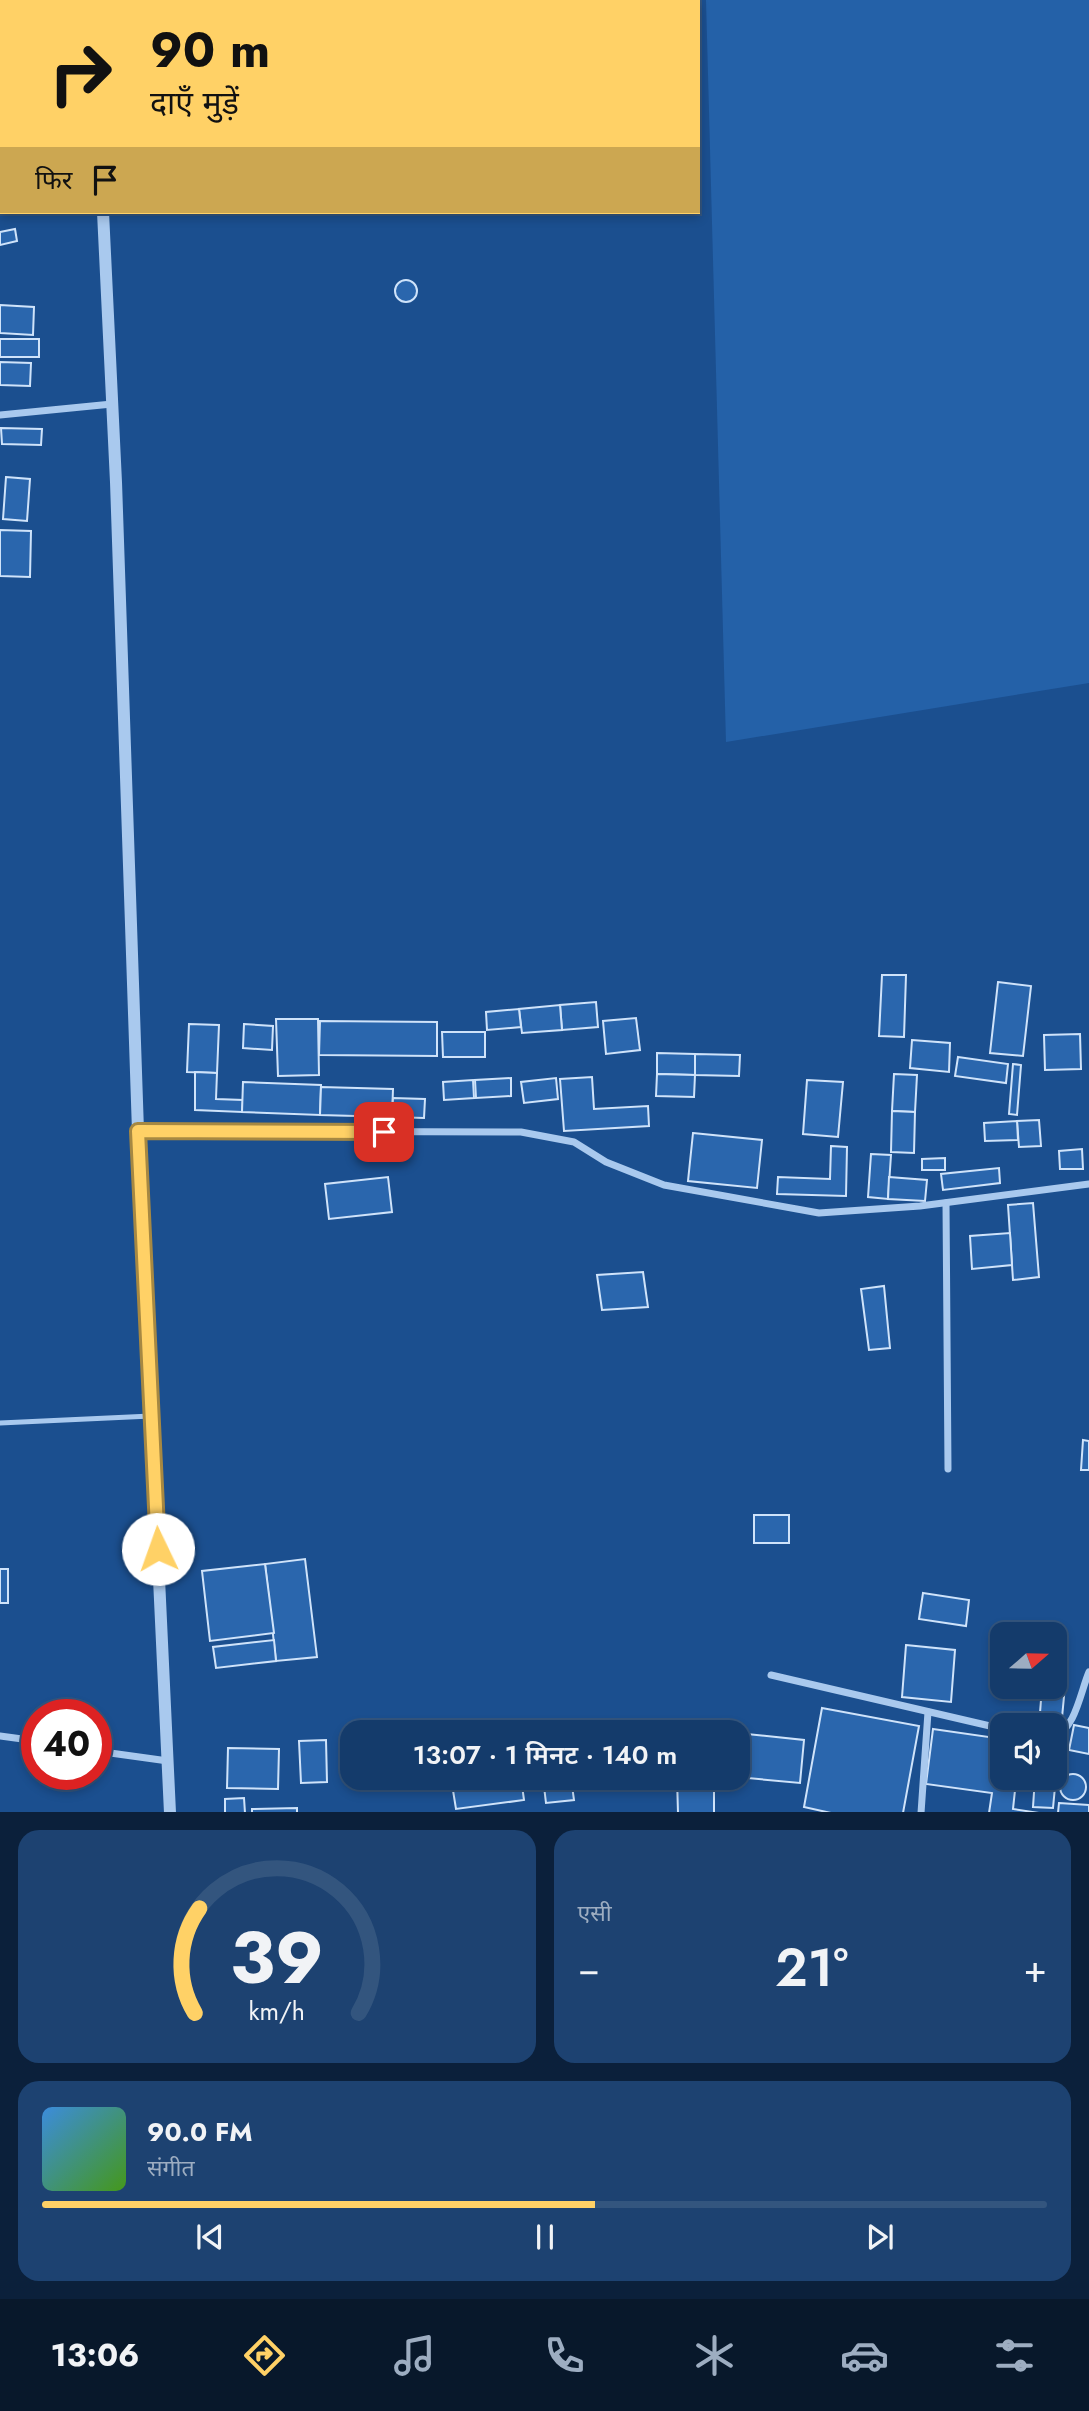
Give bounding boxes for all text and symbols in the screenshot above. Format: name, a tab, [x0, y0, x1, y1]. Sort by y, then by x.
text: 90 m	[150, 15, 270, 85]
icon: right	[35, 28, 126, 119]
text: दाएँ मुड़ें	[150, 80, 239, 126]
text: फिर	[35, 161, 72, 199]
icon: arrive	[86, 161, 124, 199]
pin	[354, 1102, 414, 1162]
icon: arrive	[365, 1113, 403, 1151]
position arrow	[121, 1512, 195, 1586]
north arrow	[990, 1622, 1068, 1699]
map controls	[990, 1622, 1067, 1790]
speed limit sign: 40	[21, 1699, 112, 1790]
button: sound	[990, 1713, 1067, 1790]
text: 13:07 · 1 मिनट · 140 m	[413, 1736, 677, 1774]
text: एसी	[578, 1896, 612, 1930]
text: 39	[230, 1905, 324, 2010]
text: 21°	[775, 1930, 848, 2006]
text: −	[578, 1941, 600, 1996]
text: +	[1024, 1941, 1047, 1996]
text: km/h	[248, 1992, 305, 2028]
text: 90.0 FM	[147, 2113, 253, 2151]
text: संगीत	[147, 2151, 195, 2185]
icon: previous	[191, 2218, 229, 2256]
icon: pause	[526, 2218, 564, 2256]
icon: next	[861, 2218, 899, 2256]
icon: directions	[240, 2331, 289, 2380]
icon: music	[390, 2331, 439, 2380]
icon: phone	[540, 2331, 589, 2380]
icon: climate	[690, 2331, 739, 2380]
icon: car	[840, 2331, 889, 2380]
icon: filters	[990, 2331, 1039, 2380]
text: 13:06	[50, 2332, 139, 2378]

